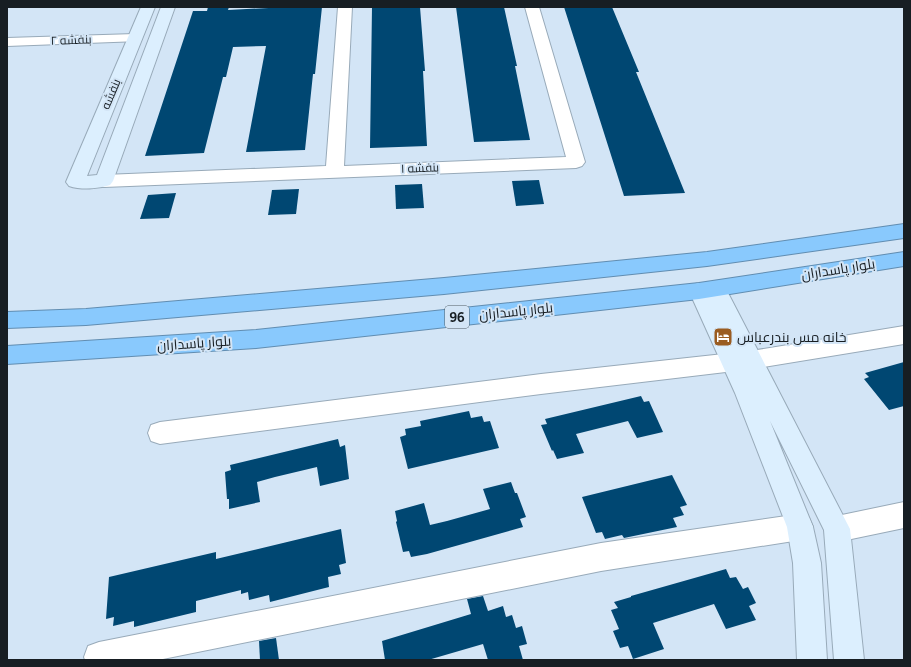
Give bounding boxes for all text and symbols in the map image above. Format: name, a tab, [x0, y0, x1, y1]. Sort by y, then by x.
street label: بنفشه ۲	[50, 32, 92, 48]
street label: بنفشه	[98, 77, 124, 111]
street label: بنفشه ۱	[401, 160, 439, 176]
street label: بلوار پاسداران	[800, 255, 876, 285]
street label: بلوار پاسداران	[478, 299, 554, 325]
road number: 96	[445, 306, 469, 328]
hotel icon: خانه مس بندرعباس	[712, 326, 734, 348]
place label: خانه مس بندرعباس	[737, 329, 847, 346]
street label: بلوار پاسداران	[156, 332, 232, 356]

